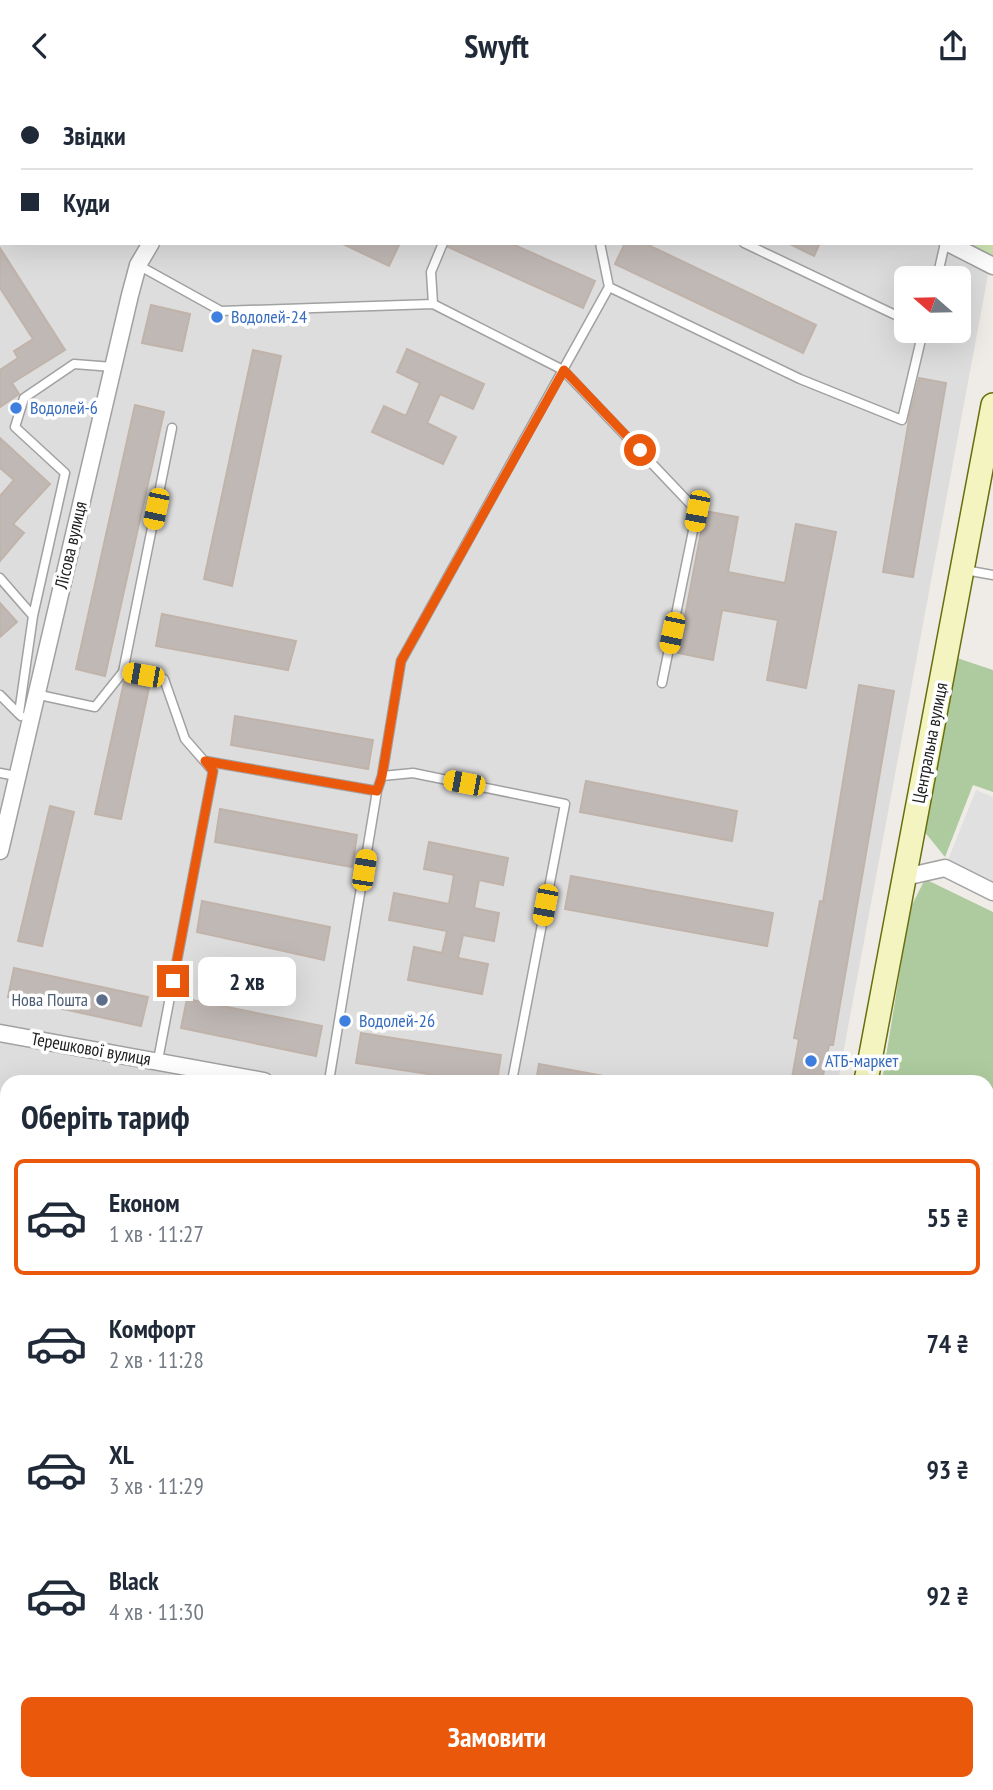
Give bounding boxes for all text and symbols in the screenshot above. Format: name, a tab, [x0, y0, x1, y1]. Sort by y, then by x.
text: Swyft	[464, 25, 529, 67]
icon: back	[21, 27, 59, 65]
icon: share	[934, 27, 972, 65]
text: Звідки	[63, 119, 126, 152]
text: Куди	[63, 186, 110, 219]
north arrow	[894, 266, 971, 343]
map controls	[894, 266, 971, 343]
place label: Водолей-24	[231, 305, 307, 328]
marker: Водолей-24	[209, 309, 225, 325]
place label: Водолей-6	[30, 396, 98, 419]
marker: Водолей-6	[8, 400, 24, 416]
route start	[624, 434, 656, 466]
car	[142, 486, 171, 532]
car	[683, 488, 712, 534]
street label: Лісова вулиця	[49, 499, 92, 592]
car	[658, 610, 687, 656]
car	[121, 661, 166, 689]
street label: Центральна вулиця	[907, 681, 952, 805]
car	[442, 769, 487, 797]
car	[351, 848, 378, 892]
car	[531, 882, 560, 928]
callout: 2 хв	[198, 957, 296, 1005]
route end	[157, 965, 189, 997]
text: 2 хв	[229, 967, 265, 996]
place label: Нова Пошта	[11, 988, 88, 1011]
marker: Нова Пошта	[94, 992, 110, 1008]
place label: Водолей-26	[359, 1009, 435, 1032]
marker: Водолей-26	[337, 1013, 353, 1029]
street label: Терешкової вулиця	[29, 1027, 153, 1070]
place label: АТБ-маркет	[825, 1049, 898, 1072]
marker: АТБ-маркет	[803, 1053, 819, 1069]
text: Оберіть тариф	[21, 1096, 189, 1138]
icon: car	[25, 1186, 88, 1249]
text: Економ	[109, 1186, 180, 1219]
text: 55 ₴	[926, 1201, 969, 1234]
text: 1 хв · 11:27	[109, 1219, 204, 1248]
icon: car	[25, 1312, 88, 1375]
text: Комфорт	[109, 1312, 195, 1345]
text: 74 ₴	[926, 1327, 969, 1360]
text: 2 хв · 11:28	[109, 1345, 204, 1374]
icon: car	[25, 1438, 88, 1501]
text: XL	[109, 1438, 134, 1471]
text: 93 ₴	[926, 1453, 969, 1486]
text: 3 хв · 11:29	[109, 1471, 204, 1500]
icon: car	[25, 1564, 88, 1627]
text: Black	[109, 1564, 159, 1597]
text: 92 ₴	[926, 1579, 969, 1612]
text: 4 хв · 11:30	[109, 1597, 204, 1626]
button: Замовити	[21, 1697, 973, 1777]

